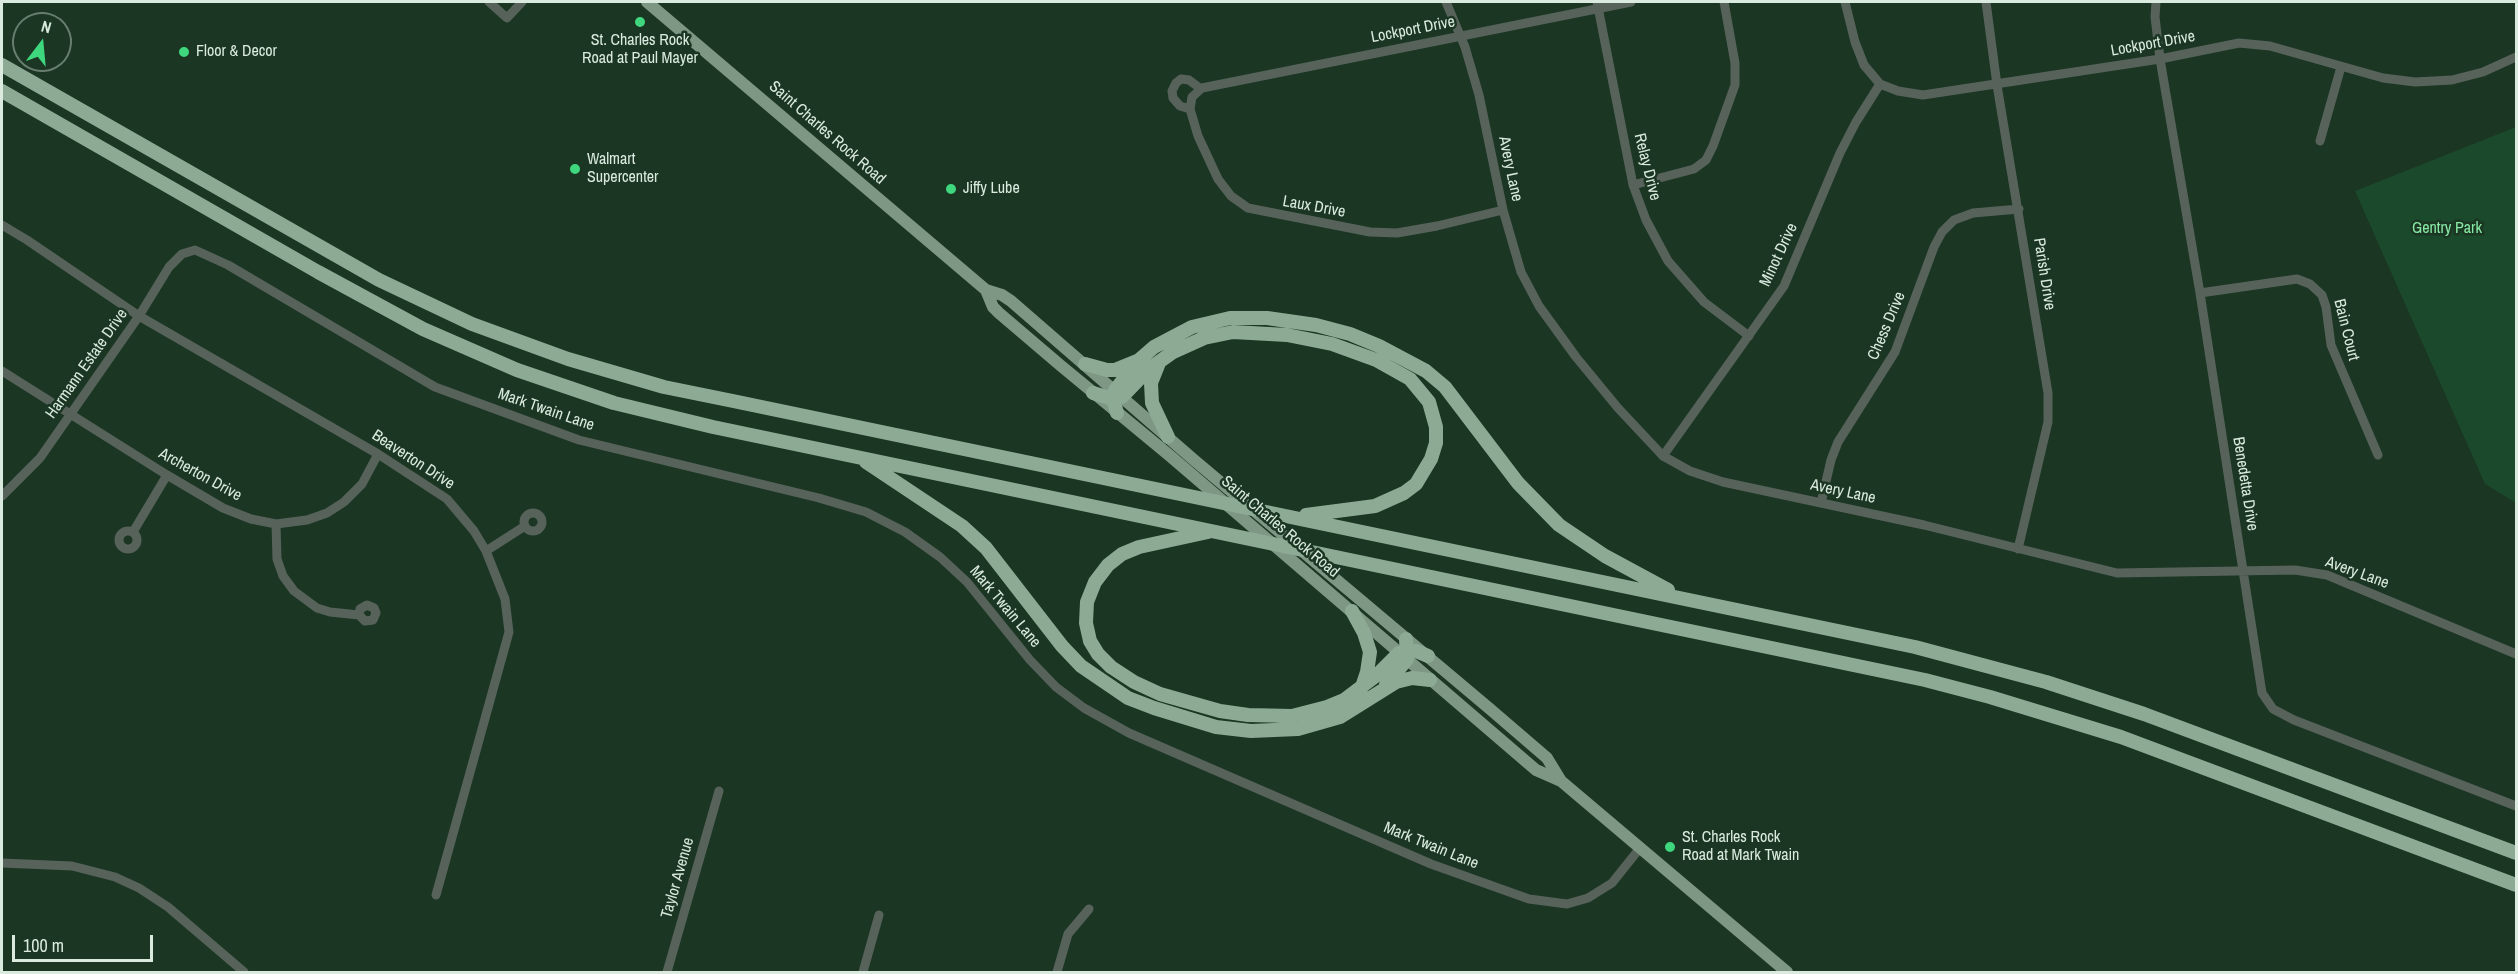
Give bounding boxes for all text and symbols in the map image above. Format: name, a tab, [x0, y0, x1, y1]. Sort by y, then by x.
north arrow	[12, 12, 72, 72]
street label: Lockport Drive	[1369, 12, 1457, 48]
text: N	[39, 15, 54, 38]
marker: St. Charles Rock Road at Paul Mayer	[633, 15, 647, 29]
street label: Lockport Drive	[2109, 27, 2197, 61]
place label: St. Charles Rock Road at Paul Mayer	[582, 31, 698, 69]
place label: Floor & Decor	[196, 42, 277, 62]
marker: Floor & Decor	[177, 45, 191, 59]
street label: Saint Charles Rock Road	[765, 77, 889, 189]
street label: Relay Drive	[1629, 131, 1665, 203]
street label: Avery Lane	[1494, 135, 1526, 203]
place label: Walmart Supercenter	[587, 150, 658, 188]
marker: Walmart Supercenter	[568, 162, 582, 176]
place label: Jiffy Lube	[963, 179, 1020, 199]
marker: Jiffy Lube	[944, 182, 958, 196]
street label: Laux Drive	[1281, 192, 1347, 222]
park label: Gentry Park	[2412, 219, 2482, 239]
street label: Minot Drive	[1756, 220, 1802, 290]
street label: Parish Drive	[2029, 236, 2059, 312]
street label: Chess Drive	[1864, 289, 1910, 363]
street label: Bain Court	[2329, 297, 2363, 363]
street label: Harmann Estate Drive	[42, 305, 132, 423]
street label: Mark Twain Lane	[495, 385, 597, 435]
street label: Beaverton Drive	[368, 426, 458, 494]
street label: Benedetta Drive	[2228, 436, 2262, 532]
street label: Archerton Drive	[155, 444, 245, 506]
street label: Saint Charles Rock Road	[1217, 472, 1343, 582]
street label: Avery Lane	[1809, 476, 1877, 508]
street label: Avery Lane	[2323, 553, 2391, 593]
street label: Mark Twain Lane	[965, 562, 1045, 652]
street label: Mark Twain Lane	[1381, 818, 1481, 874]
place label: St. Charles Rock Road at Mark Twain	[1682, 828, 1799, 866]
street label: Taylor Avenue	[657, 835, 699, 921]
marker: St. Charles Rock Road at Mark Twain	[1663, 840, 1677, 854]
scale bar	[15, 923, 156, 961]
text: 100 m	[23, 933, 64, 958]

